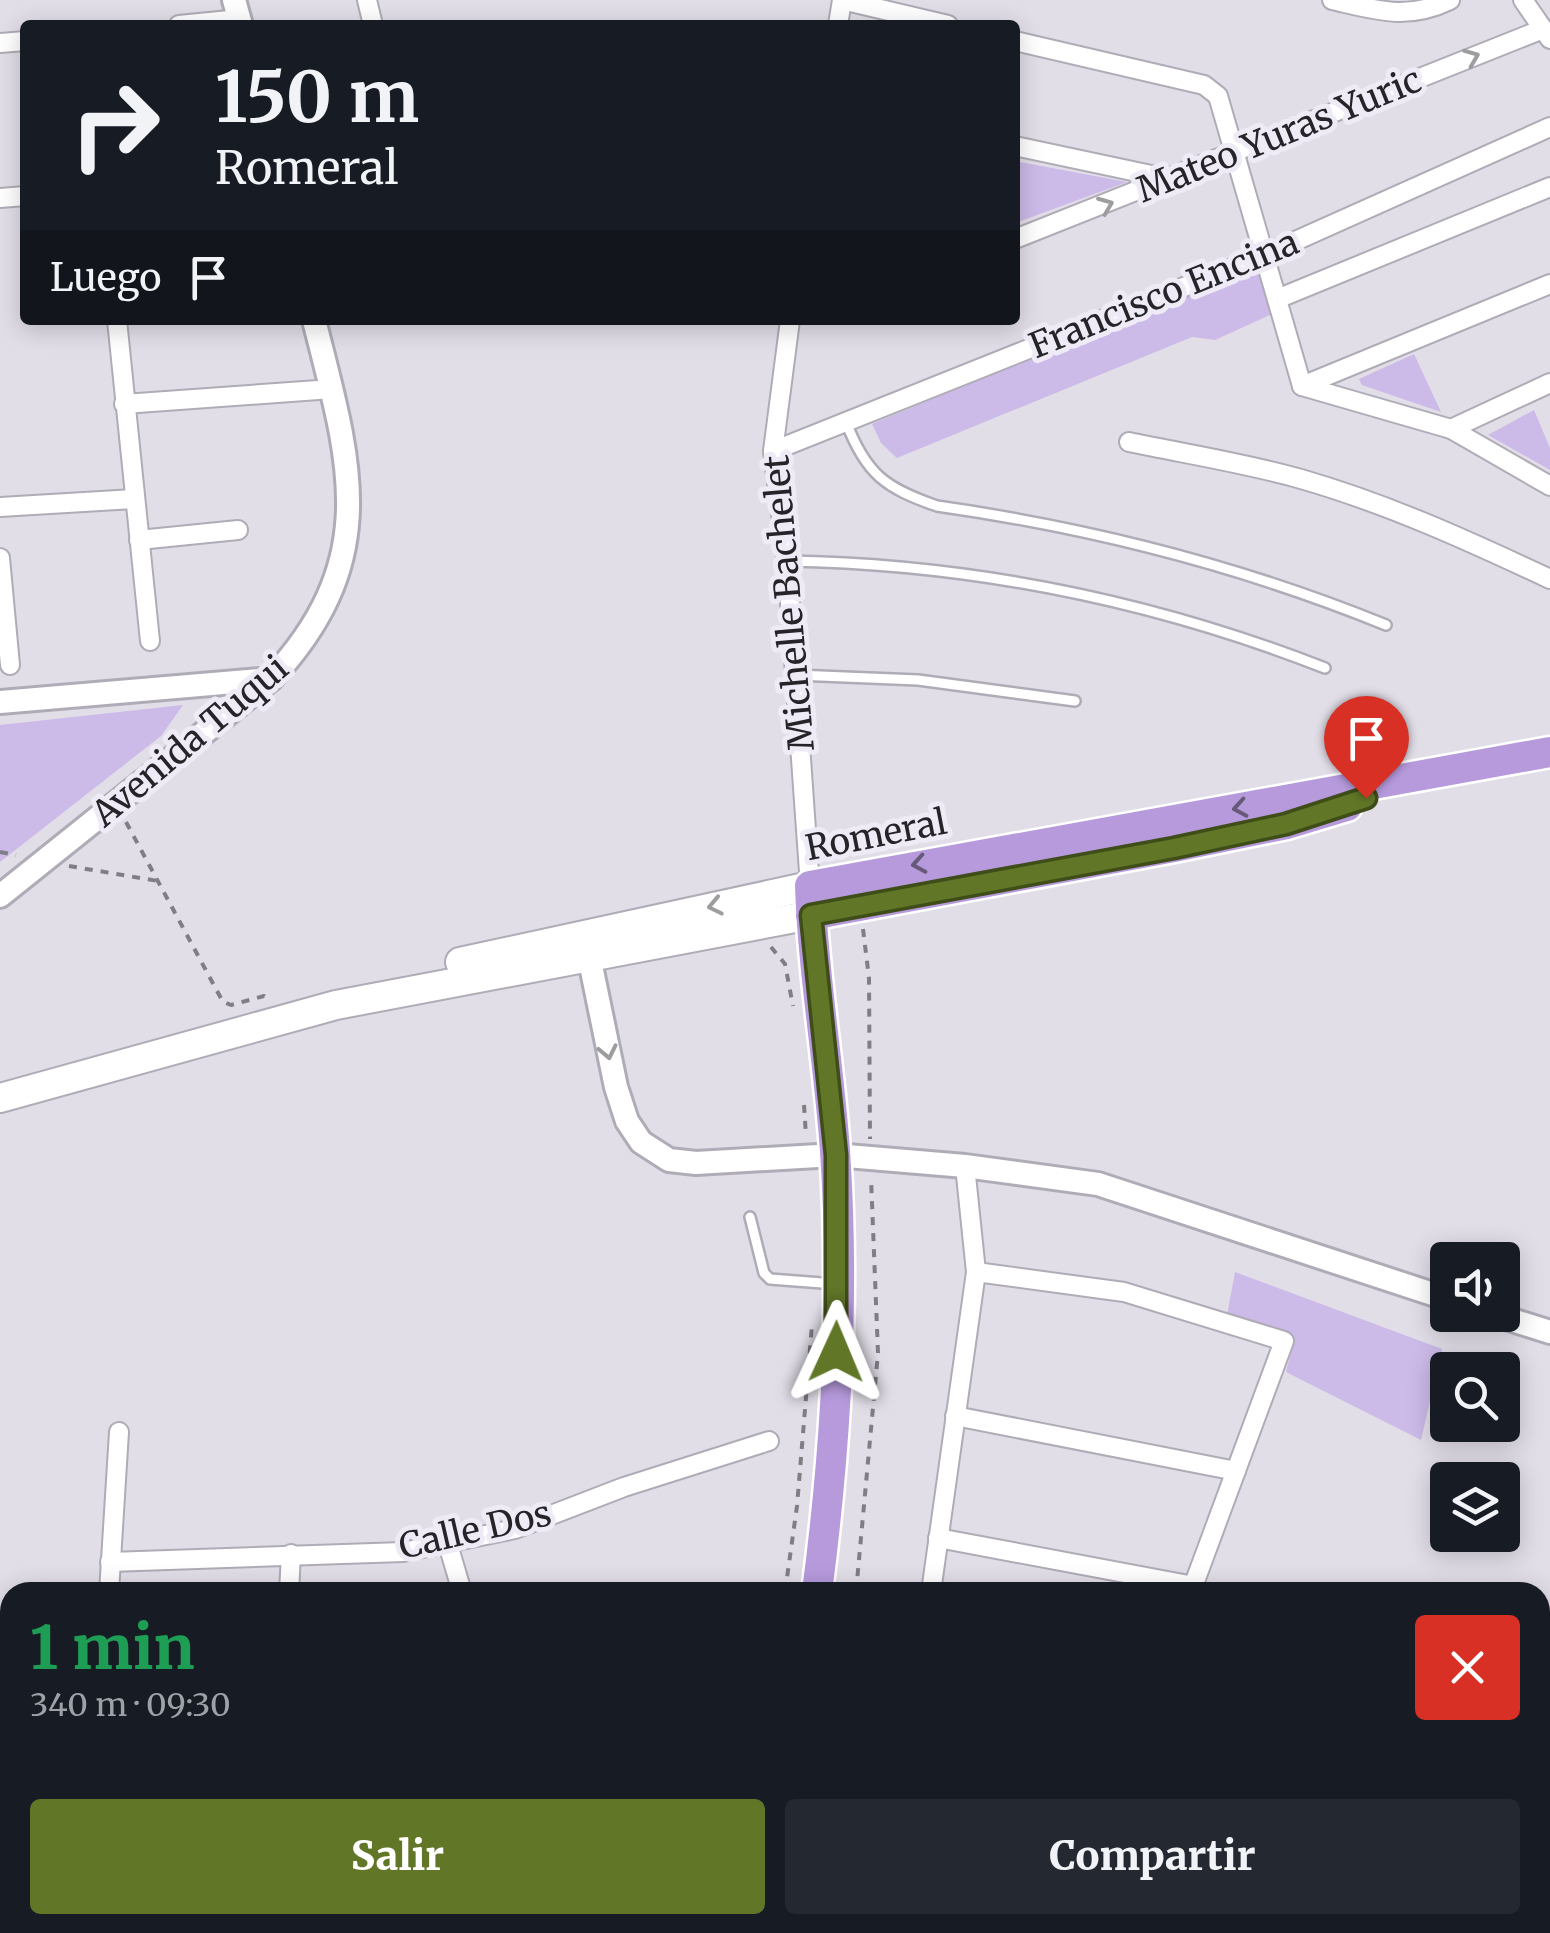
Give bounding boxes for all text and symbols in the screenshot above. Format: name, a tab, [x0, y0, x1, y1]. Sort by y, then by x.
one-way arrow	[1463, 49, 1480, 69]
text: 150 m	[215, 53, 419, 141]
street label: Mateo Yuras Yuric	[1130, 58, 1428, 212]
icon: right	[50, 60, 180, 190]
text: Romeral	[215, 140, 398, 196]
one-way arrow	[1096, 196, 1114, 216]
street label: Francisco Encina	[1023, 220, 1305, 368]
icon: arrive	[181, 250, 236, 305]
text: Luego	[50, 254, 161, 301]
street label: Michelle Bachelet	[754, 453, 824, 753]
street label: Avenida Tuqui	[82, 646, 297, 837]
pin	[1324, 696, 1409, 799]
icon: arrive	[1339, 711, 1394, 766]
one-way arrow	[1231, 797, 1248, 818]
street label: Romeral	[802, 800, 950, 870]
one-way arrow	[911, 853, 928, 874]
one-way arrow	[707, 895, 724, 916]
one-way arrow	[596, 1043, 617, 1060]
map controls	[1430, 1242, 1520, 1552]
button: sound	[1430, 1242, 1520, 1332]
position arrow	[784, 1300, 888, 1404]
button: search	[1430, 1352, 1520, 1442]
button: layers	[1430, 1462, 1520, 1552]
street label: Calle Dos	[395, 1491, 555, 1569]
text: 1 min	[30, 1610, 194, 1685]
button: close	[1415, 1615, 1520, 1720]
text: 340 m · 09:30	[30, 1685, 231, 1725]
button: Salir	[30, 1799, 765, 1914]
button: Compartir	[785, 1799, 1520, 1914]

